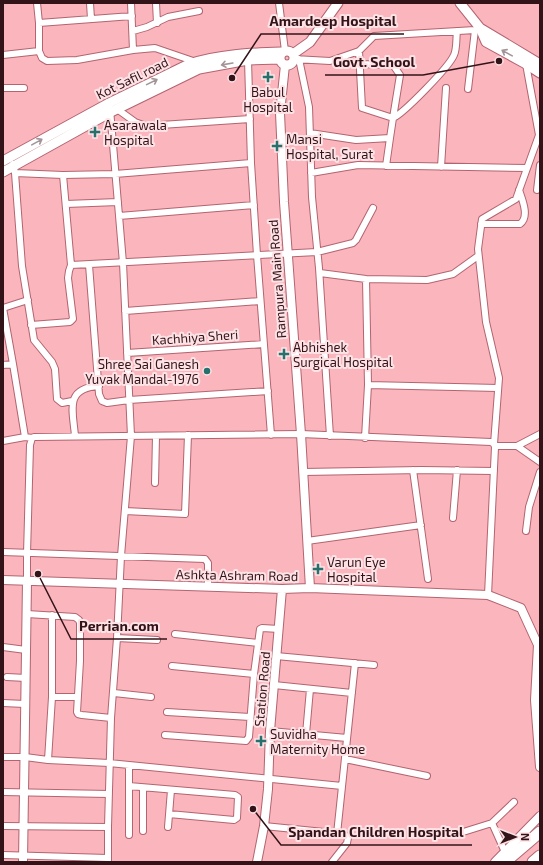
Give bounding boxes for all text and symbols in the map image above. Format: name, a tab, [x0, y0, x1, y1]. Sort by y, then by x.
callout: Amardeep Hospital	[261, 8, 404, 34]
text: Amardeep Hospital	[270, 12, 397, 29]
callout: Govt. School	[325, 49, 423, 75]
one-way arrow	[501, 49, 513, 57]
text: Govt. School	[333, 53, 415, 70]
street label: Kot Safil road	[93, 54, 171, 102]
one-way arrow	[221, 60, 234, 68]
marker: Babul Hospital	[262, 71, 274, 83]
one-way arrow	[146, 78, 158, 85]
place label: Babul Hospital	[243, 84, 293, 115]
place label: Asarawala Hospital	[104, 117, 167, 148]
marker: Asarawala Hospital	[89, 126, 101, 138]
place label: Mansi Hospital, Surat	[286, 131, 373, 162]
one-way arrow	[31, 138, 43, 146]
marker: Mansi Hospital, Surat	[271, 140, 283, 152]
street label: Rampura Main Road	[265, 219, 289, 339]
street label: Kachhiya Sheri	[151, 326, 239, 348]
place label: Abhishek Surgical Hospital	[293, 339, 393, 370]
marker: Abhishek Surgical Hospital	[278, 348, 290, 360]
place label: Shree Sai Ganesh Yuvak Mandal-1976	[85, 356, 199, 387]
marker: Shree Sai Ganesh Yuvak Mandal-1976	[202, 366, 212, 376]
place label: Varun Eye Hospital	[327, 554, 386, 585]
marker: Varun Eye Hospital	[312, 563, 324, 575]
street label: Ashkta Ashram Road	[176, 566, 298, 584]
callout: Perrian.com	[71, 613, 167, 639]
text: Perrian.com	[79, 617, 159, 634]
street label: Station Road	[251, 651, 273, 727]
place label: Suvidha Maternity Home	[270, 726, 365, 757]
marker: Suvidha Maternity Home	[255, 735, 267, 747]
north arrow	[495, 817, 535, 857]
callout: Spandan Children Hospital	[281, 819, 472, 845]
text: Spandan Children Hospital	[288, 823, 464, 840]
text: N	[519, 833, 532, 841]

